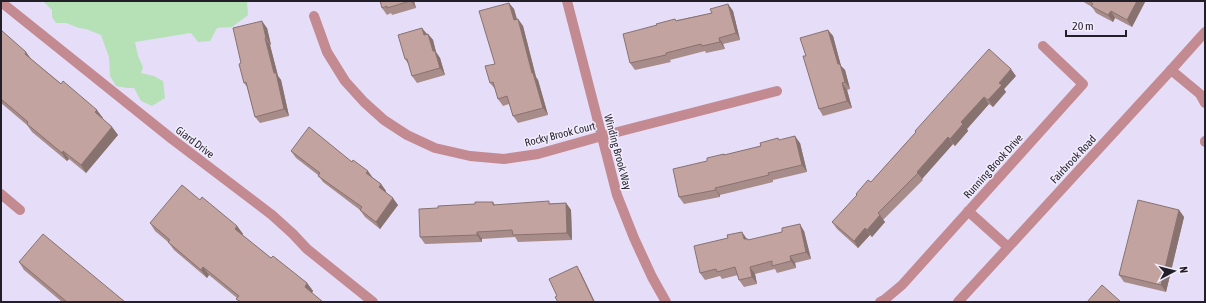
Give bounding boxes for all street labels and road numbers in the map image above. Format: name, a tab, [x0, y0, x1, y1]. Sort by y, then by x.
street label: Winding Brook Way	[602, 113, 634, 191]
street label: Rocky Brook Court	[523, 119, 597, 149]
street label: Giard Drive	[174, 124, 216, 160]
street label: Running Brook Drive	[961, 131, 1025, 201]
street label: Fairbrook Road	[1048, 133, 1098, 185]

